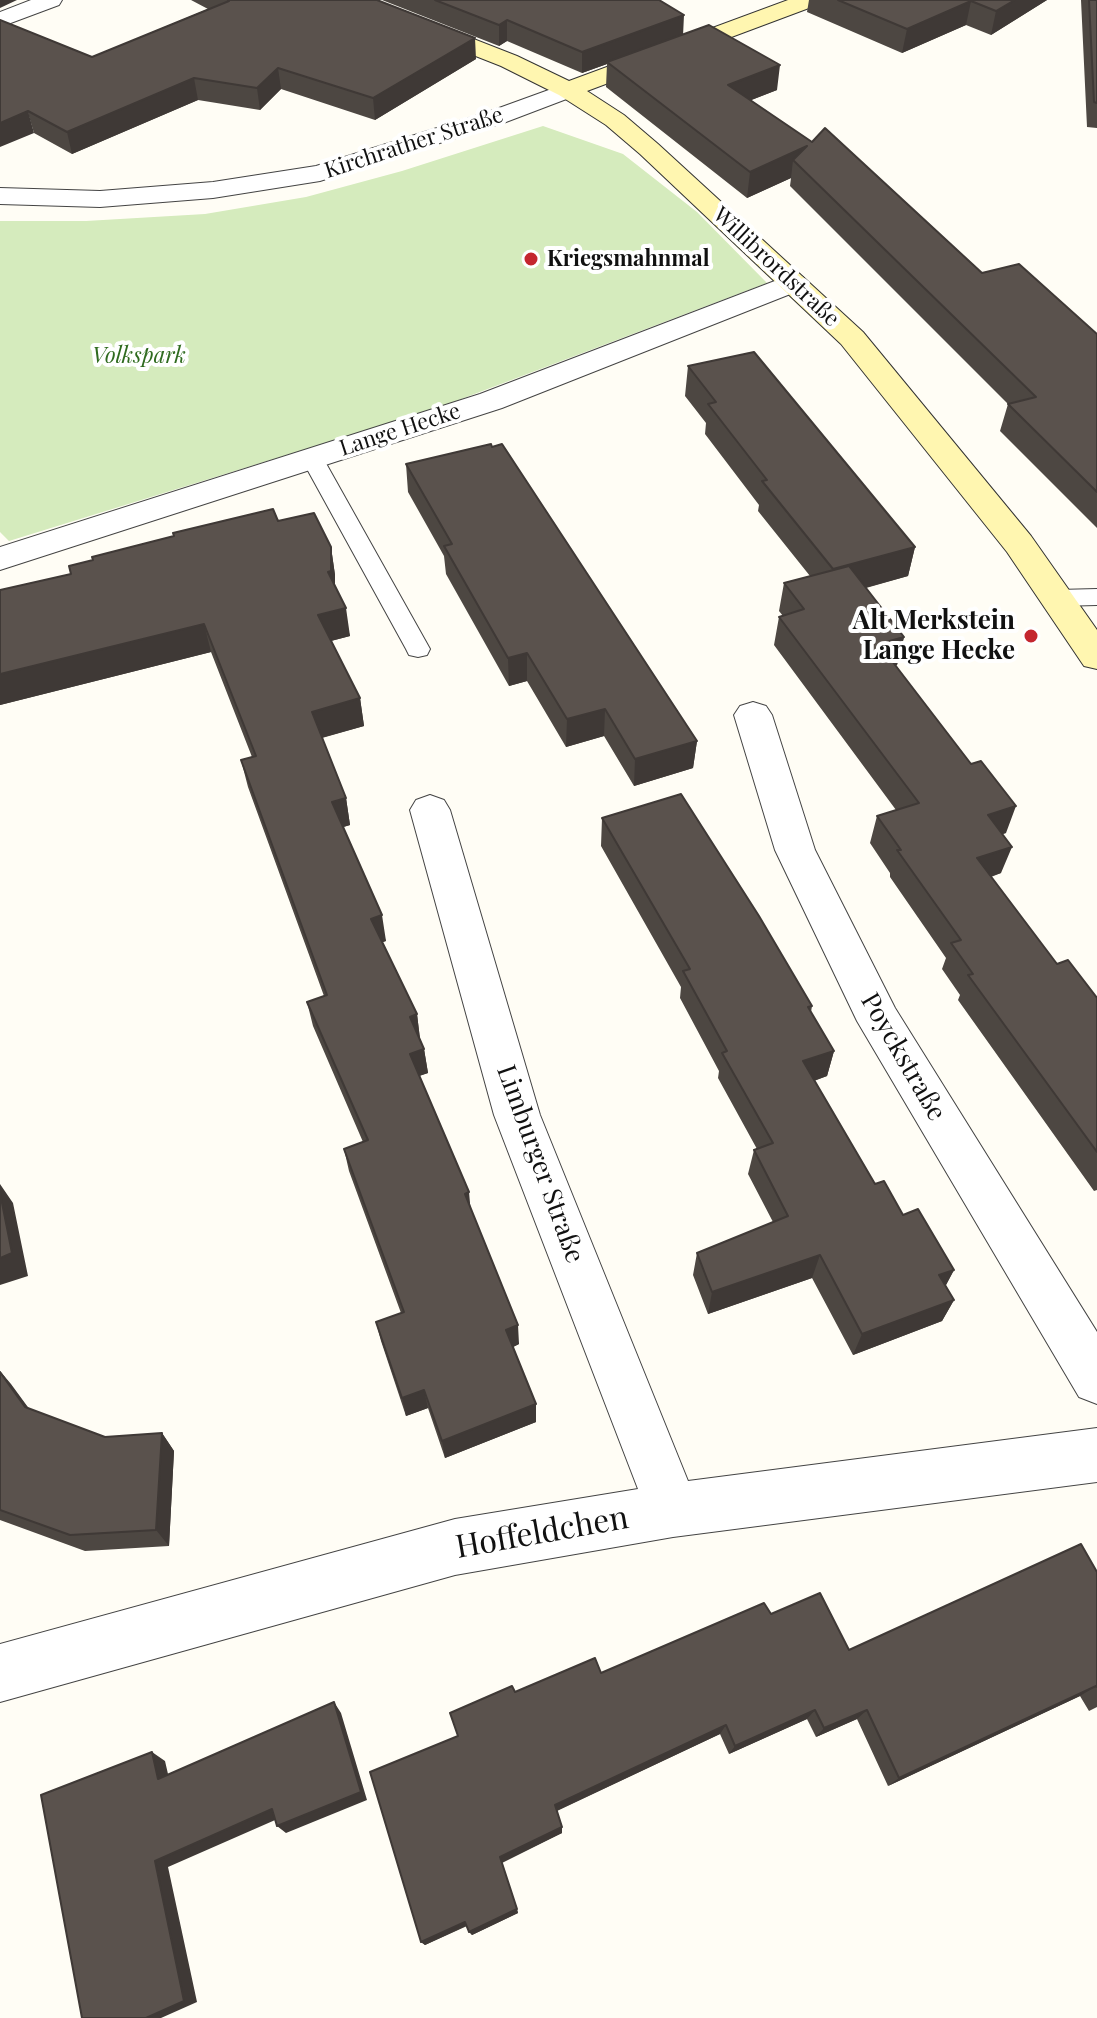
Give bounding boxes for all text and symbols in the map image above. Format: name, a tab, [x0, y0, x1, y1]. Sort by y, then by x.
street label: Kirchrather Straße	[321, 102, 507, 184]
street label: Willibrordstraße	[707, 202, 845, 332]
place label: Kriegsmahnmal	[547, 246, 709, 272]
marker: Kriegsmahnmal	[522, 250, 540, 268]
park label: Volkspark	[92, 343, 186, 369]
street label: Lange Hecke	[336, 398, 464, 462]
place label: Alt Merkstein Lange Hecke	[853, 605, 1015, 666]
marker: Alt Merkstein Lange Hecke	[1022, 627, 1040, 645]
street label: Poyckstraße	[854, 988, 952, 1126]
street label: Limburger Straße	[490, 1061, 590, 1267]
street label: Hoffeldchen	[453, 1499, 631, 1567]

